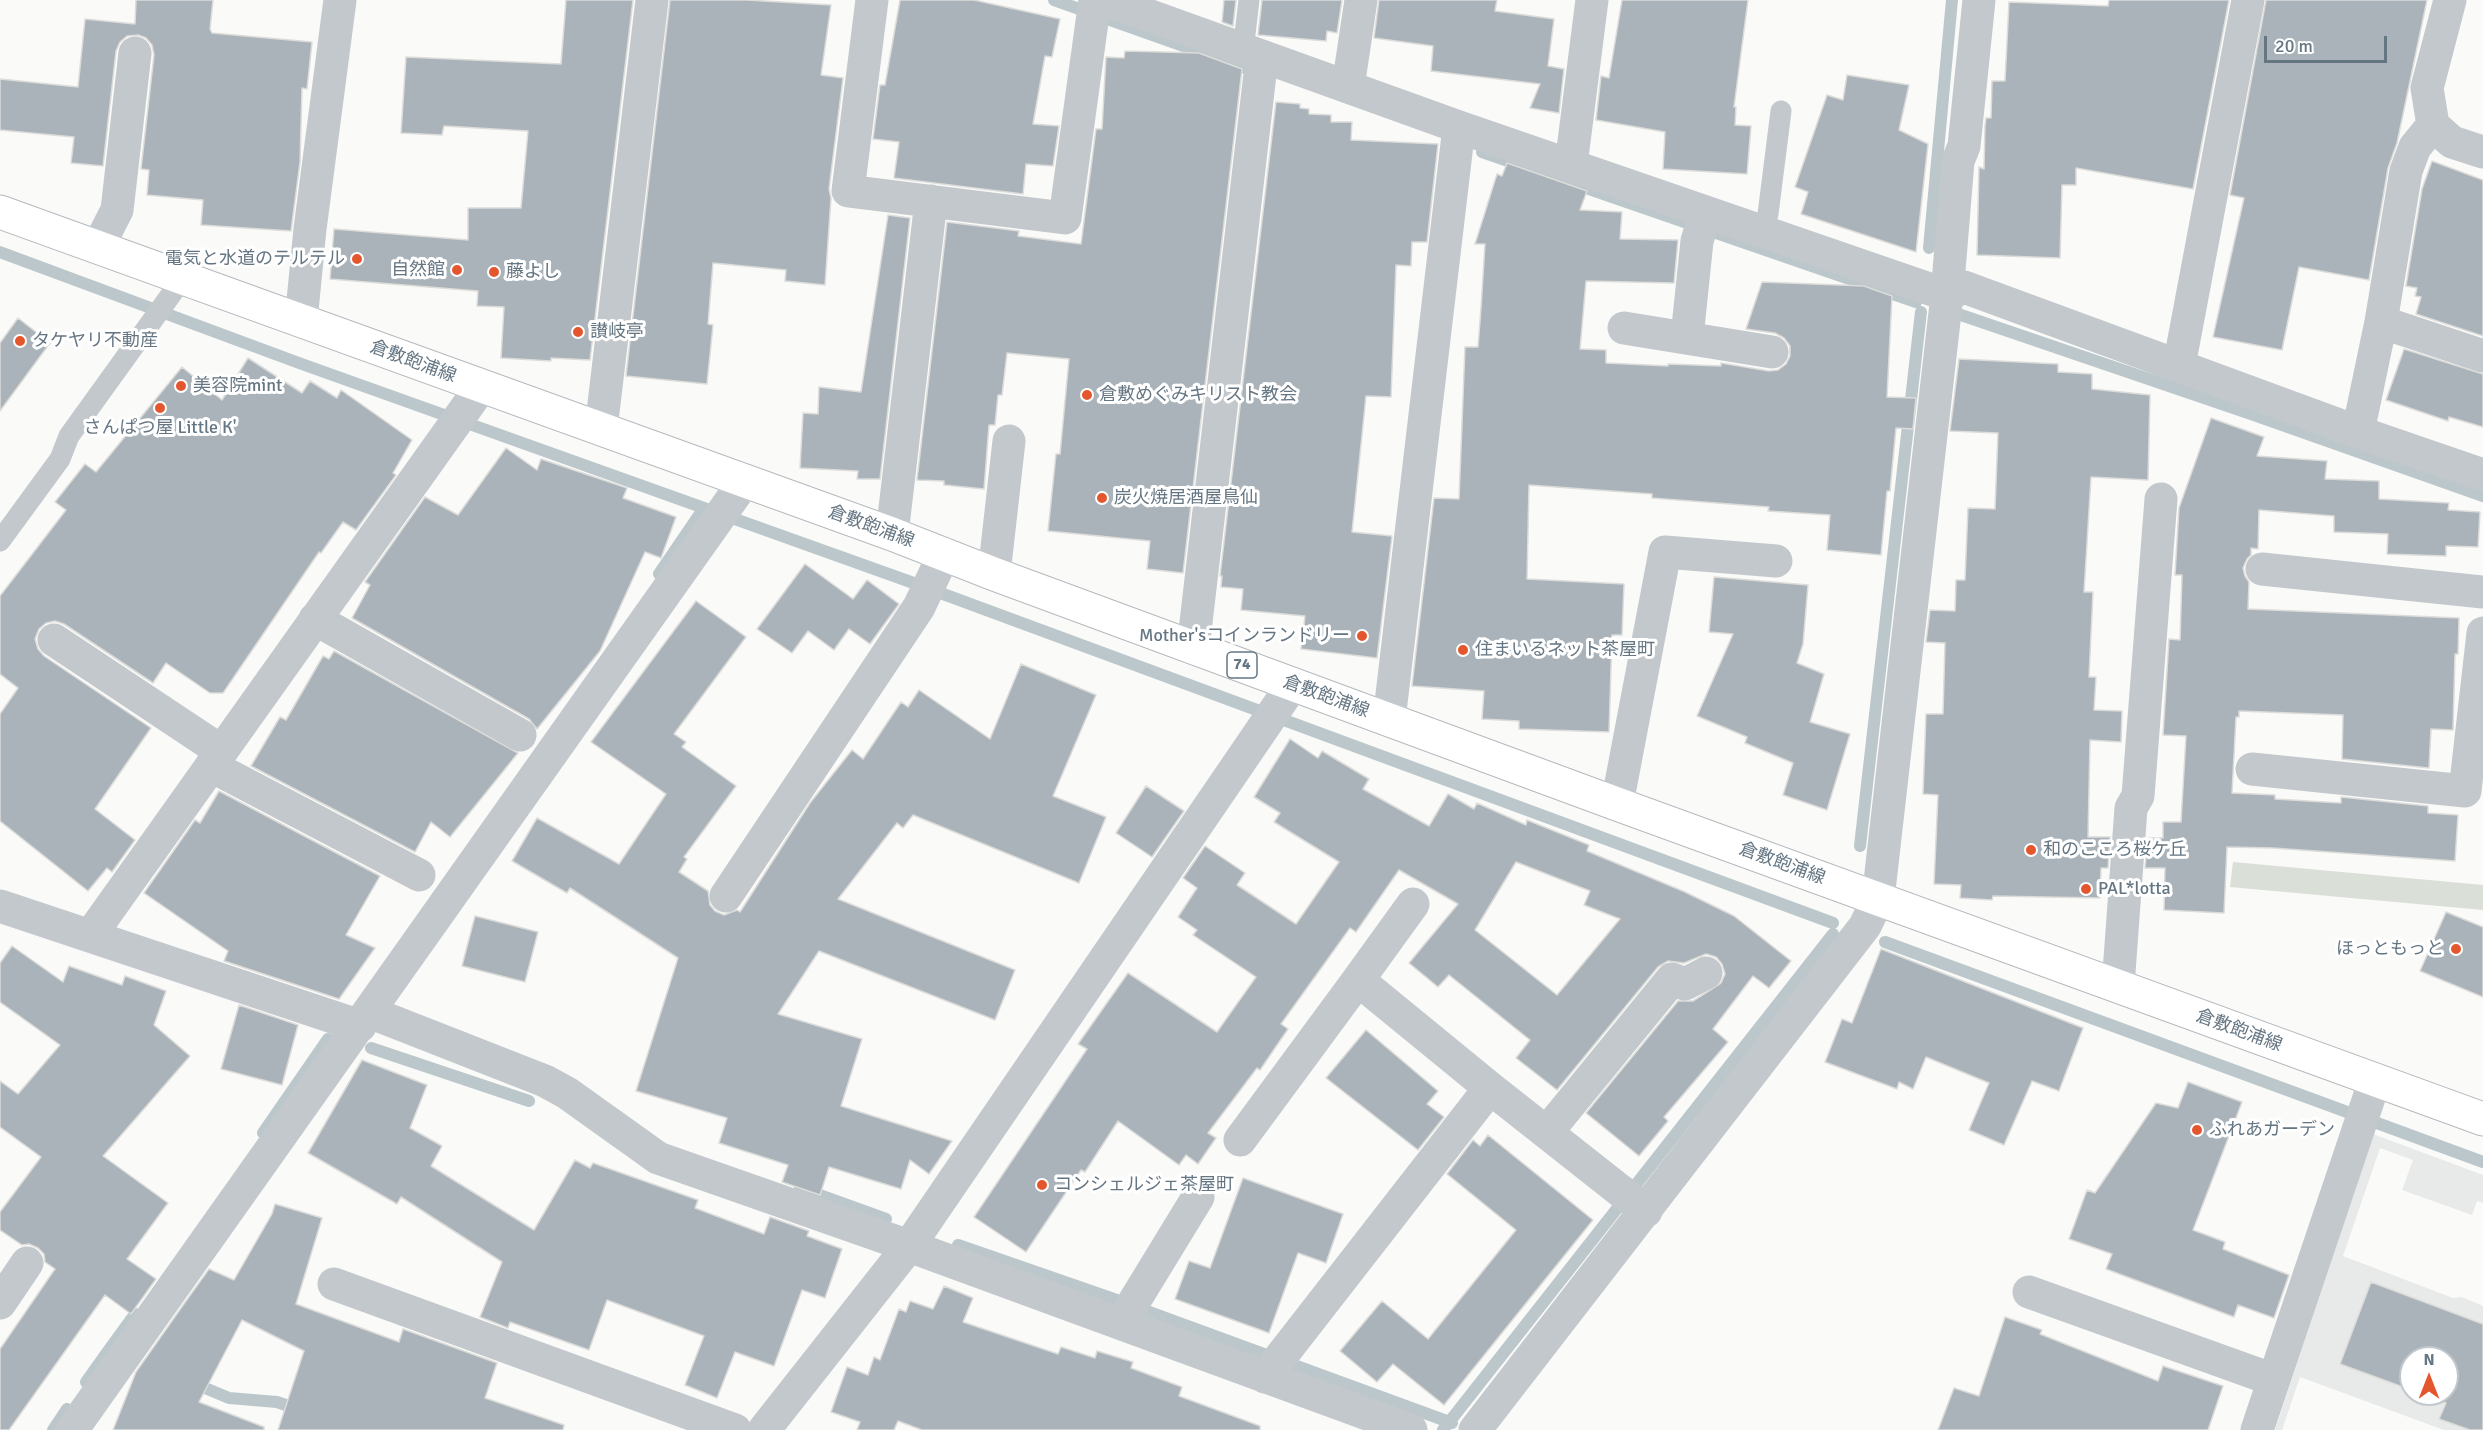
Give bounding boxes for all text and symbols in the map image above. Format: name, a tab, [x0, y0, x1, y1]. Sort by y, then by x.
scale bar	[2267, 24, 2390, 62]
text: 20 m	[2275, 35, 2313, 57]
place label: 電気と水道のテルテル	[165, 248, 345, 270]
marker: 電気と水道のテルテル	[350, 252, 364, 266]
place label: 自然館	[391, 259, 445, 281]
place label: 藤よし	[506, 261, 560, 283]
marker: 自然館	[450, 263, 464, 277]
marker: 藤よし	[487, 265, 501, 279]
place label: 讃岐亭	[590, 321, 644, 343]
marker: 讃岐亭	[571, 325, 585, 339]
place label: タケヤリ不動産	[32, 330, 158, 352]
marker: タケヤリ不動産	[13, 334, 27, 348]
street label: 倉敷飽浦線	[367, 336, 459, 388]
place label: 美容院mint	[193, 375, 282, 397]
marker: 美容院mint	[174, 379, 188, 393]
place label: 倉敷めぐみキリスト教会	[1099, 384, 1297, 406]
marker: 倉敷めぐみキリスト教会	[1080, 388, 1094, 402]
marker: さんぱつ屋 Little K'	[153, 401, 167, 415]
place label: さんぱつ屋 Little K'	[84, 417, 236, 439]
place label: 炭火焼居酒屋鳥仙	[1114, 487, 1258, 509]
marker: 炭火焼居酒屋鳥仙	[1095, 491, 1109, 505]
street label: 倉敷飽浦線	[825, 501, 917, 553]
place label: Mother'sコインランドリー	[1139, 625, 1350, 647]
marker: Mother'sコインランドリー	[1355, 629, 1369, 643]
place label: 住まいるネット茶屋町	[1475, 639, 1655, 661]
marker: 住まいるネット茶屋町	[1456, 643, 1470, 657]
road number: 74	[1227, 652, 1257, 678]
street label: 倉敷飽浦線	[1280, 671, 1372, 723]
street label: 倉敷飽浦線	[1736, 838, 1828, 890]
place label: 和のこころ桜ケ丘	[2043, 839, 2187, 861]
marker: 和のこころ桜ケ丘	[2024, 843, 2038, 857]
place label: PAL*lotta	[2098, 878, 2171, 900]
marker: PAL*lotta	[2079, 882, 2093, 896]
place label: ほっともっと	[2336, 938, 2444, 960]
marker: ほっともっと	[2449, 942, 2463, 956]
street label: 倉敷飽浦線	[2193, 1005, 2285, 1057]
place label: ふれあガーデン	[2209, 1119, 2335, 1141]
marker: ふれあガーデン	[2190, 1123, 2204, 1137]
place label: コンシェルジェ茶屋町	[1054, 1174, 1234, 1196]
marker: コンシェルジェ茶屋町	[1035, 1178, 1049, 1192]
north arrow	[2399, 1346, 2459, 1406]
text: N	[2423, 1350, 2435, 1370]

